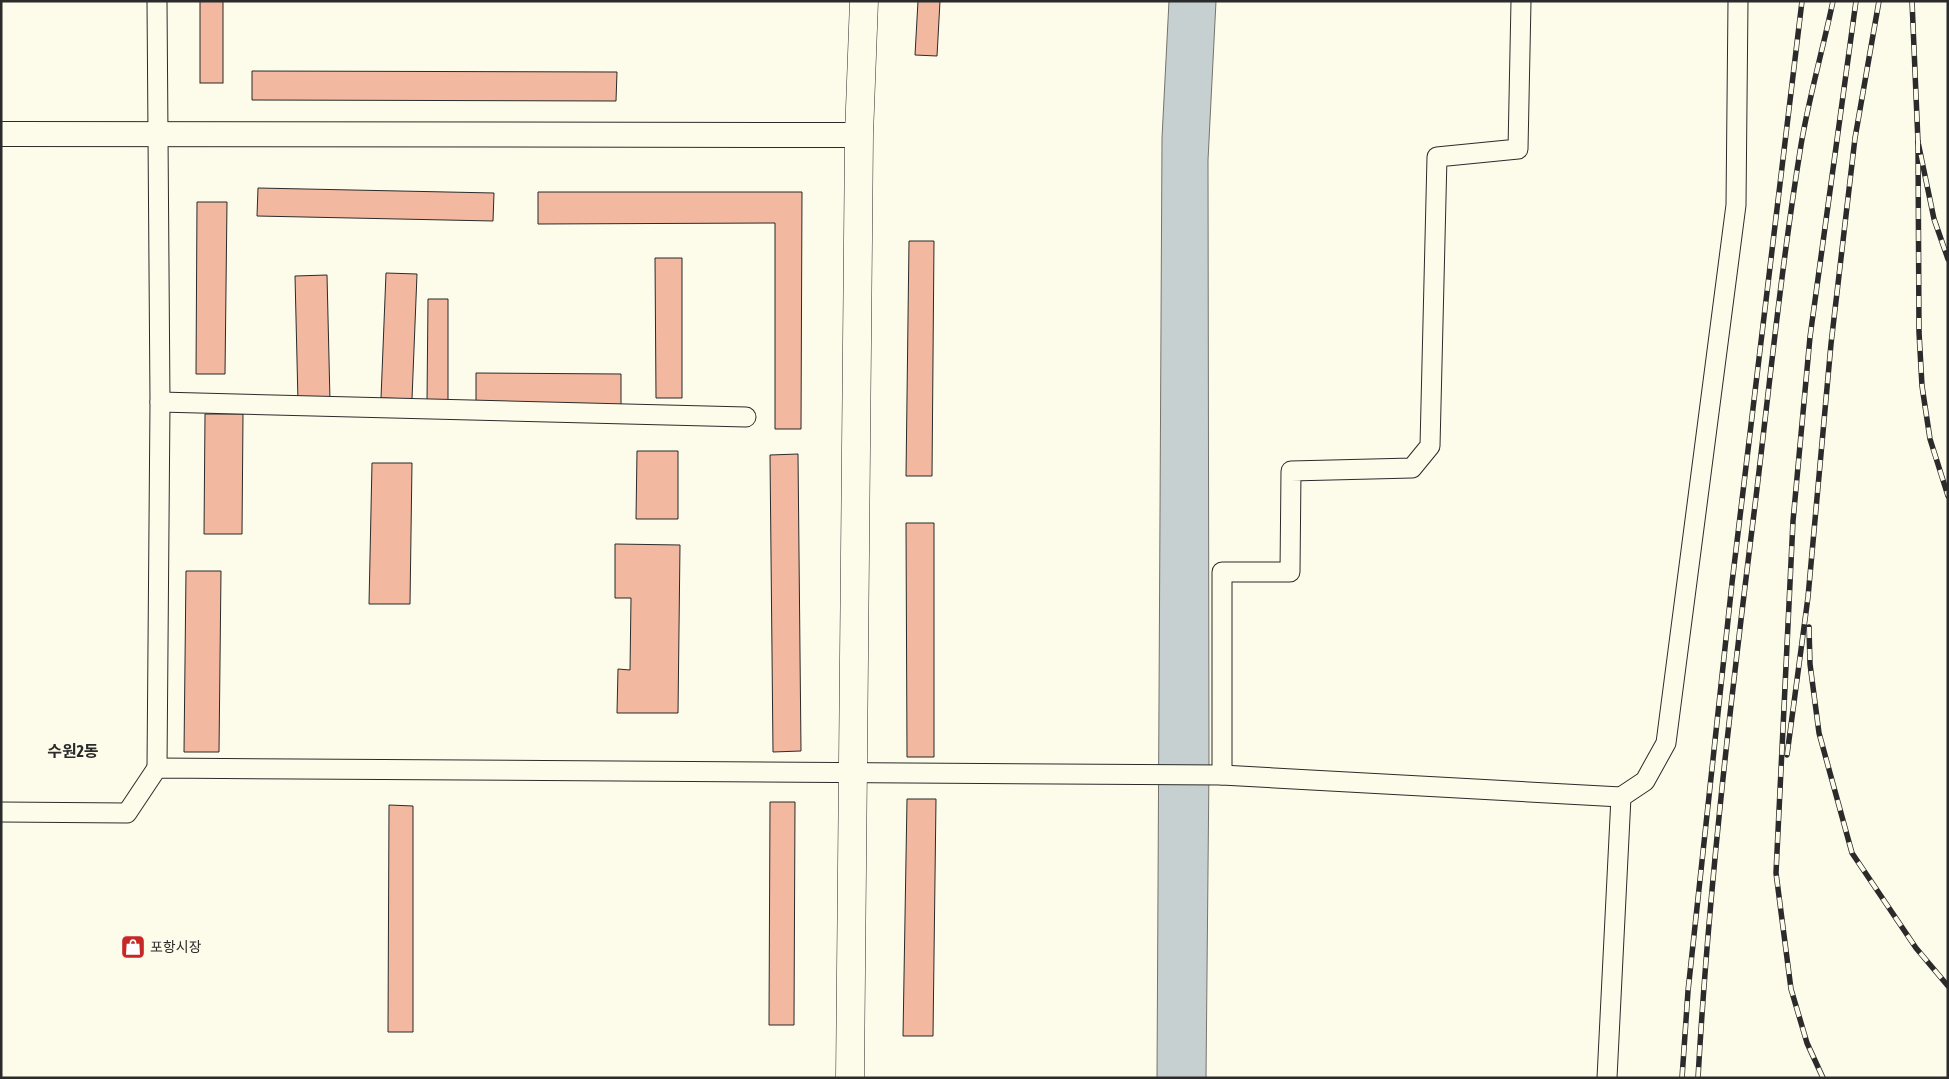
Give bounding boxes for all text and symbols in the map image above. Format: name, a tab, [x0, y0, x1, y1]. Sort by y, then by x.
district label: 수원2동	[47, 742, 99, 760]
shop icon: 포항시장	[120, 934, 146, 960]
place label: 포항시장	[150, 939, 202, 955]

